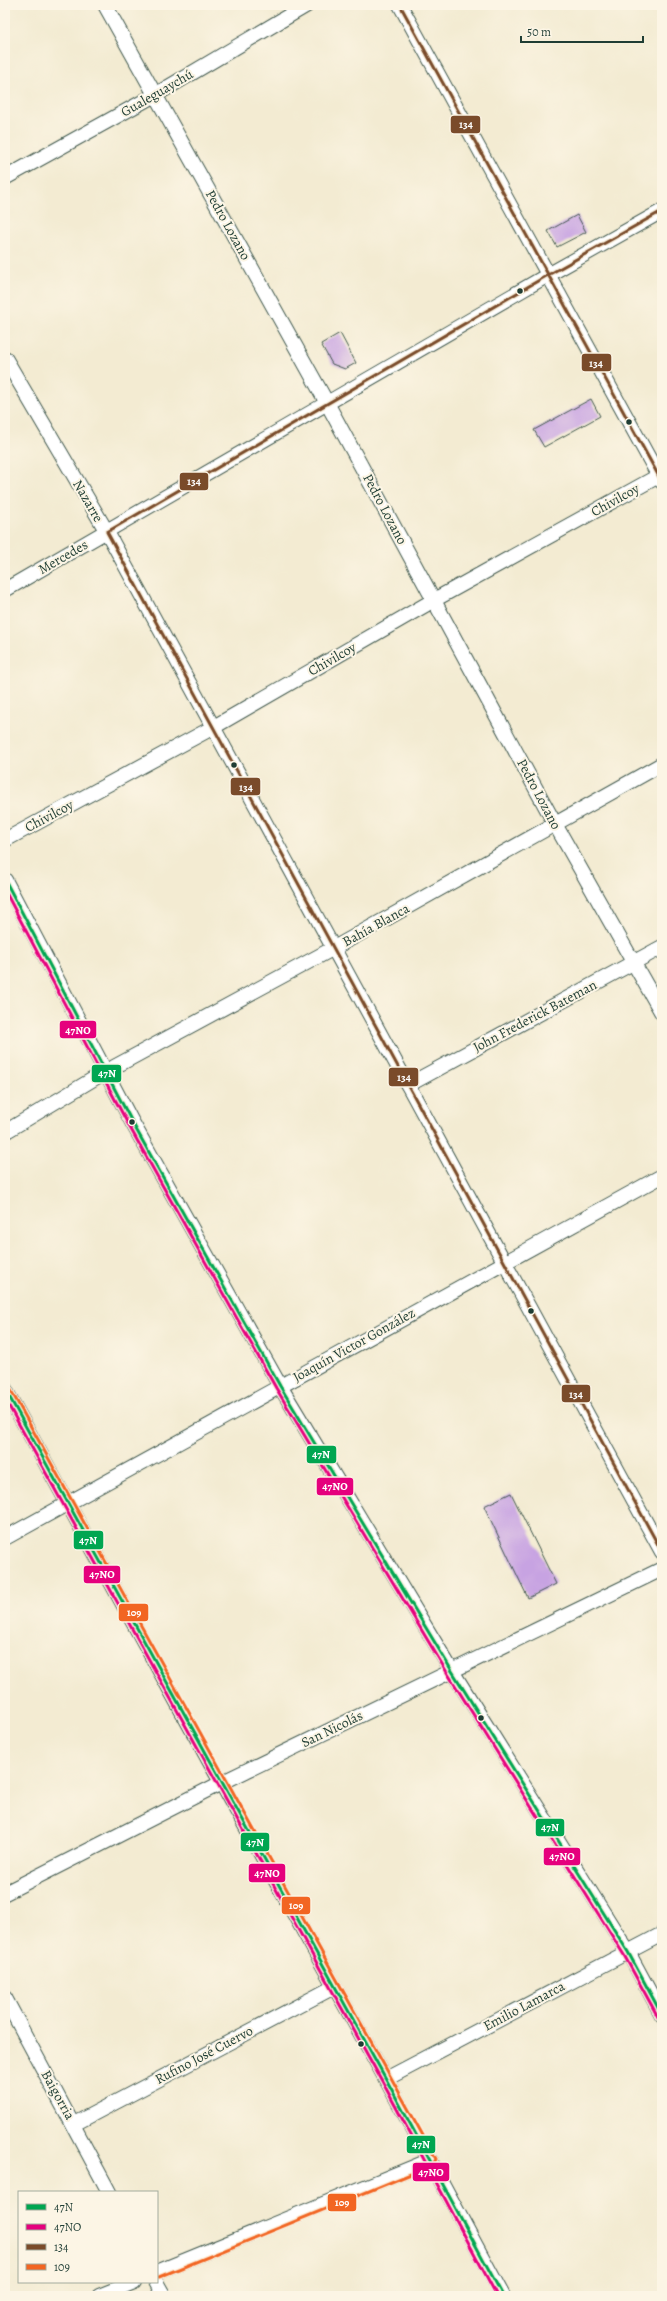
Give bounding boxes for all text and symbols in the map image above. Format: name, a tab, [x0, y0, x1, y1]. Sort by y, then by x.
scale bar	[521, 18, 643, 44]
text: 50 m	[527, 24, 551, 40]
street label: Gualeguaychú	[117, 64, 197, 121]
line badge: 134	[450, 115, 481, 134]
text: 134	[459, 117, 473, 132]
street label: Pedro Lozano	[201, 186, 255, 264]
unlabelled marker	[515, 286, 525, 296]
line badge: 134	[581, 353, 612, 372]
text: 134	[589, 356, 603, 371]
unlabelled marker	[624, 417, 634, 427]
street label: Pedro Lozano	[358, 470, 412, 548]
line badge: 134	[179, 472, 209, 491]
text: 134	[187, 474, 201, 489]
street label: Nazarre	[68, 476, 108, 526]
street label: Chivilcoy	[587, 479, 643, 521]
street label: Mercedes	[35, 535, 91, 579]
street label: Chivilcoy	[305, 637, 360, 680]
street label: Pedro Lozano	[512, 755, 566, 833]
unlabelled marker	[229, 760, 239, 770]
line badge: 134	[230, 777, 261, 796]
text: 134	[239, 780, 253, 795]
street label: Chivilcoy	[21, 795, 77, 837]
street label: Bahía Blanca	[339, 899, 413, 951]
street label: John Frederick Bateman	[470, 975, 601, 1057]
line badge: 47NO	[59, 1020, 97, 1039]
text: 47NO	[65, 1023, 91, 1038]
line badge: 47N	[91, 1064, 122, 1083]
text: 47N	[98, 1066, 116, 1081]
line badge: 134	[388, 1067, 419, 1087]
text: 134	[397, 1070, 411, 1085]
unlabelled marker	[127, 1117, 137, 1127]
street label: Joaquín Victor González	[289, 1303, 419, 1387]
unlabelled marker	[526, 1306, 536, 1316]
line badge: 134	[561, 1384, 591, 1403]
text: 134	[569, 1387, 583, 1402]
line badge: 47N	[306, 1445, 337, 1464]
text: 47N	[312, 1447, 330, 1462]
line badge: 47NO	[316, 1477, 354, 1496]
text: 47NO	[322, 1479, 348, 1494]
line badge: 47N	[73, 1530, 104, 1550]
text: 47N	[79, 1533, 97, 1548]
line badge: 47NO	[83, 1565, 121, 1584]
text: 47NO	[89, 1567, 115, 1582]
line badge: 109	[118, 1603, 149, 1622]
text: 109	[127, 1605, 141, 1620]
street label: San Nicolás	[298, 1706, 366, 1752]
unlabelled marker	[476, 1713, 486, 1723]
line badge: 47N	[535, 1818, 565, 1837]
text: 47N	[541, 1820, 559, 1835]
line badge: 47N	[240, 1832, 270, 1852]
text: 47N	[246, 1835, 264, 1850]
line badge: 47NO	[543, 1847, 581, 1866]
text: 47NO	[549, 1849, 575, 1864]
line badge: 47NO	[248, 1863, 286, 1883]
text: 47NO	[254, 1866, 280, 1881]
line badge: 109	[281, 1896, 311, 1915]
text: 109	[289, 1898, 303, 1913]
street label: Emilio Lamarca	[480, 1976, 569, 2035]
street label: Rufino José Cuervo	[152, 2021, 256, 2089]
unlabelled marker	[356, 2039, 366, 2049]
street label: Baigorria	[37, 2067, 80, 2124]
line badge: 47N	[406, 2135, 436, 2154]
text: 47N	[412, 2137, 430, 2152]
line badge: 47NO	[412, 2162, 450, 2182]
text: 47NO	[418, 2165, 444, 2180]
legend	[18, 2191, 158, 2283]
line badge: 109	[327, 2193, 357, 2212]
text: 109	[335, 2195, 349, 2210]
text: 47N	[54, 2199, 73, 2215]
text: 47NO	[54, 2219, 81, 2235]
text: 134	[54, 2239, 69, 2255]
text: 109	[54, 2259, 70, 2275]

